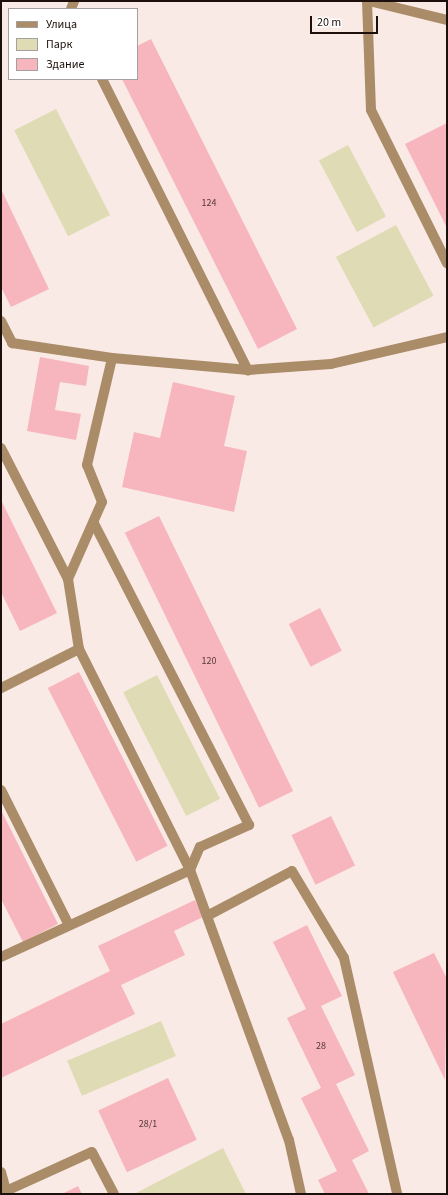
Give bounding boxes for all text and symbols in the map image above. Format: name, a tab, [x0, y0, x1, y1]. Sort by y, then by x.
legend	[8, 8, 138, 80]
scale bar	[312, 8, 380, 34]
text: 20 m	[317, 14, 341, 31]
text: Улица	[46, 16, 77, 33]
text: Парк	[46, 36, 72, 53]
text: Здание	[46, 56, 85, 73]
house number: 124	[202, 198, 216, 210]
house number: 120	[202, 656, 216, 668]
house number: 28	[316, 1041, 326, 1053]
house number: 28/1	[139, 1119, 157, 1131]

